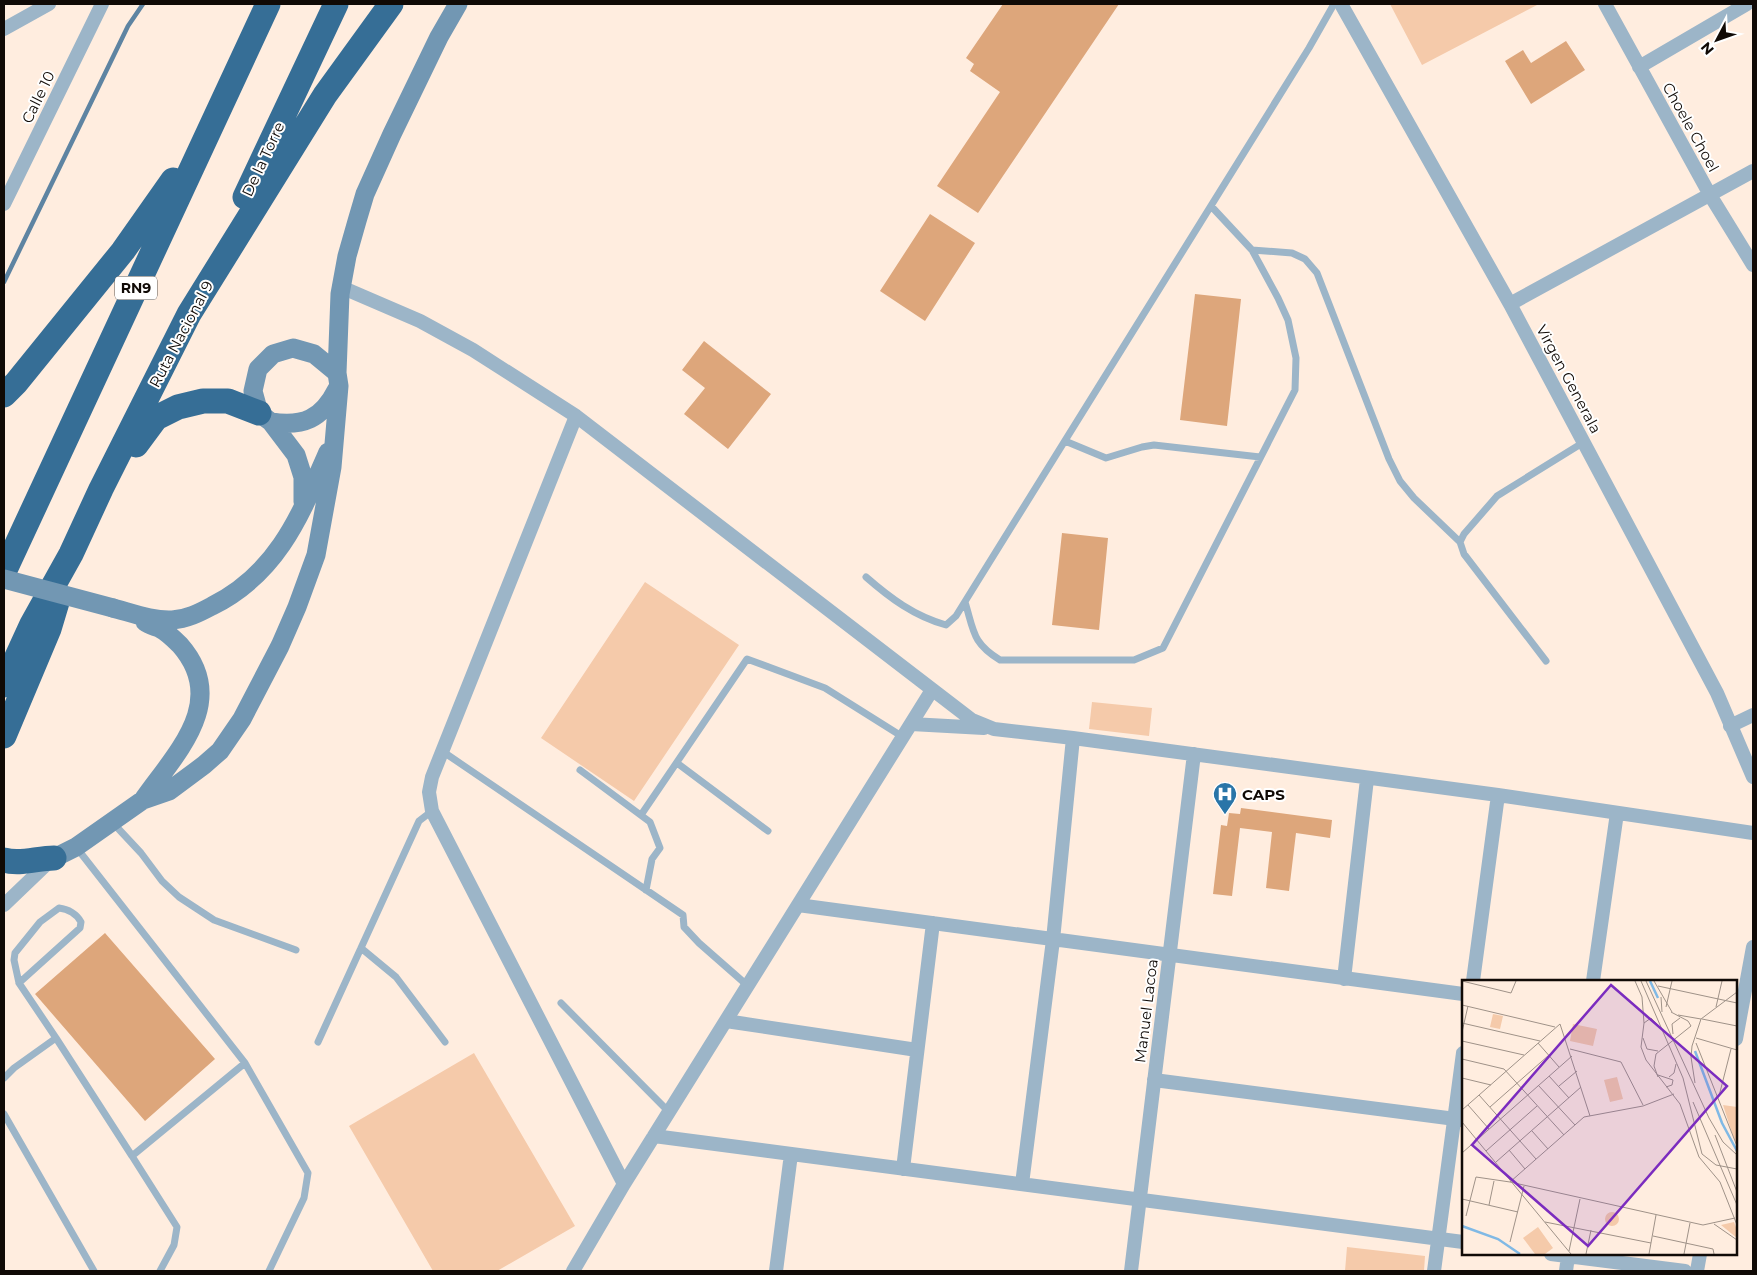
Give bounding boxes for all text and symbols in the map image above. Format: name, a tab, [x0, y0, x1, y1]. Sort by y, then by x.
north arrow	[1692, 15, 1742, 65]
text: N	[1697, 38, 1718, 59]
street label: Calle 10	[17, 68, 59, 126]
street label: Choele Choel	[1659, 79, 1723, 175]
street label: De la Torre	[237, 119, 289, 199]
road number: RN9	[115, 276, 157, 300]
street label: Ruta Nacional 9	[145, 277, 217, 391]
street label: Virgen Generala	[1532, 321, 1606, 437]
hospital icon: CAPS	[1212, 781, 1238, 815]
place label: CAPS	[1242, 785, 1285, 804]
street label: Manuel Lacoa	[1130, 958, 1162, 1064]
inset map	[1462, 980, 1737, 1255]

